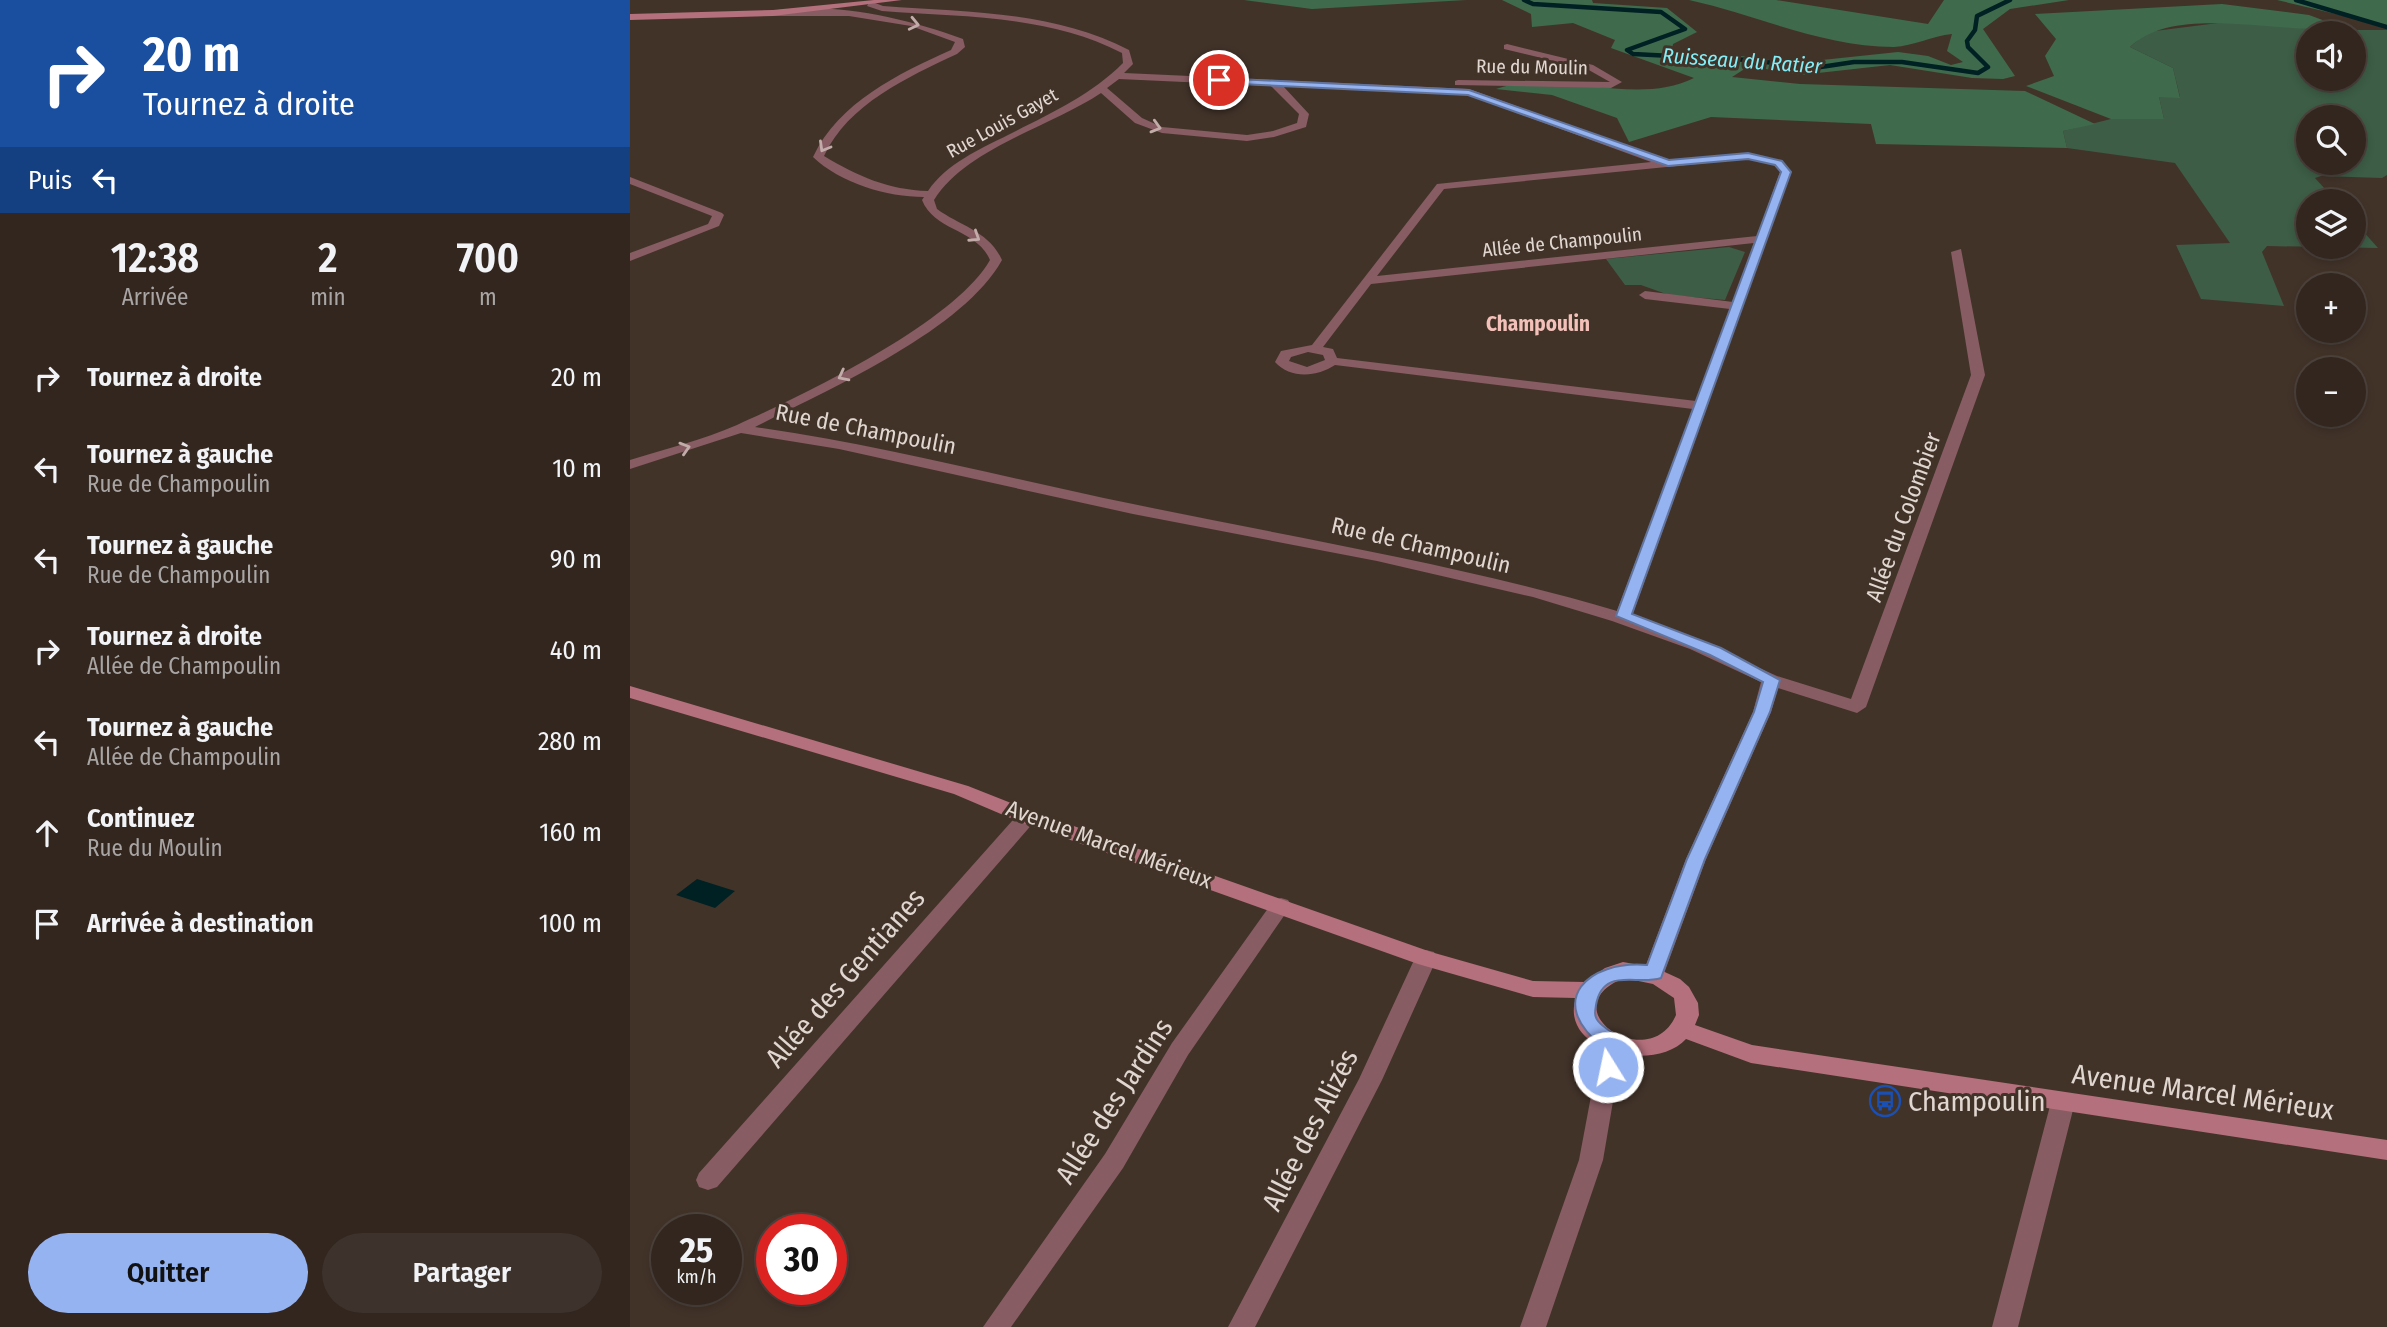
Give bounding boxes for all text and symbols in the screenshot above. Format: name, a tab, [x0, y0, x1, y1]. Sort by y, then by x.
one-way arrow	[907, 16, 919, 31]
map controls	[2296, 21, 2366, 427]
button: sound	[2296, 21, 2366, 91]
text: 20 m	[143, 25, 240, 84]
icon: right	[28, 28, 119, 119]
water label: Ruisseau du Ratier	[1661, 42, 1823, 80]
pin	[1189, 50, 1249, 110]
street label: Rue du Moulin	[1476, 55, 1588, 79]
icon: arrive	[1200, 61, 1238, 99]
street label: Rue Louis Gayet	[942, 83, 1062, 163]
text: Tournez à droite	[143, 85, 355, 123]
button: search	[2296, 105, 2366, 175]
one-way arrow	[1150, 119, 1162, 134]
one-way arrow	[819, 139, 832, 152]
icon: left	[86, 161, 124, 199]
text: Puis	[28, 165, 72, 196]
button: layers	[2296, 189, 2366, 259]
street label: Allée de Champoulin	[1481, 222, 1643, 262]
one-way arrow	[967, 229, 980, 242]
text: 12:38	[111, 233, 199, 283]
text: 2	[318, 233, 338, 283]
text: 700	[457, 233, 519, 283]
button: +	[2296, 273, 2366, 343]
text: Arrivée	[122, 283, 188, 311]
text: min	[310, 283, 346, 311]
text: m	[479, 283, 497, 311]
district label: Champoulin	[1486, 311, 1590, 337]
button: −	[2296, 357, 2366, 427]
icon: right	[28, 359, 66, 397]
text: Tournez à droite	[87, 362, 262, 393]
text: 20 m	[551, 362, 602, 393]
one-way arrow	[838, 368, 850, 382]
street label: Rue de Champoulin	[773, 398, 959, 460]
street label: Allée du Colombier	[1859, 428, 1947, 606]
text: Tournez à gauche	[87, 439, 273, 470]
one-way arrow	[679, 442, 691, 457]
icon: left	[28, 450, 66, 488]
text: 10 m	[552, 453, 602, 484]
text: Rue de Champoulin	[87, 470, 270, 498]
street label: Rue de Champoulin	[1329, 511, 1513, 579]
text: Tournez à gauche	[87, 530, 273, 561]
icon: left	[28, 541, 66, 579]
text: 90 m	[550, 544, 602, 575]
text: Rue de Champoulin	[87, 561, 270, 589]
text: Tournez à droite	[87, 621, 262, 652]
icon: right	[28, 632, 66, 670]
text: 40 m	[550, 635, 602, 666]
text: Allée de Champoulin	[87, 652, 281, 680]
text: Tournez à gauche	[87, 712, 273, 743]
icon: left	[28, 723, 66, 761]
text: 280 m	[538, 726, 602, 757]
text: Allée de Champoulin	[87, 743, 281, 771]
street label: Avenue Marcel Mérieux	[1002, 794, 1216, 894]
text: Continuez	[87, 803, 194, 834]
icon: ahead	[28, 814, 66, 852]
text: 160 m	[539, 817, 602, 848]
text: Rue du Moulin	[87, 834, 223, 862]
street label: Allée des Gentianes	[758, 882, 932, 1074]
icon: arrive	[28, 905, 66, 943]
text: Arrivée à destination	[87, 908, 314, 939]
text: 100 m	[539, 908, 602, 939]
street label: Allée des Jardins	[1048, 1012, 1180, 1190]
position arrow	[1571, 1030, 1645, 1104]
street label: Allée des Alizés	[1255, 1044, 1365, 1216]
street label: Avenue Marcel Mérieux	[2070, 1057, 2337, 1127]
bus stop icon: Champoulin	[1868, 1084, 1902, 1118]
place label: Champoulin	[1908, 1085, 2045, 1118]
speed limit sign: 30	[756, 1214, 847, 1305]
text: 25	[680, 1229, 713, 1271]
button: Quitter	[28, 1233, 308, 1313]
button: Partager	[322, 1233, 602, 1313]
text: km/h	[676, 1266, 717, 1288]

